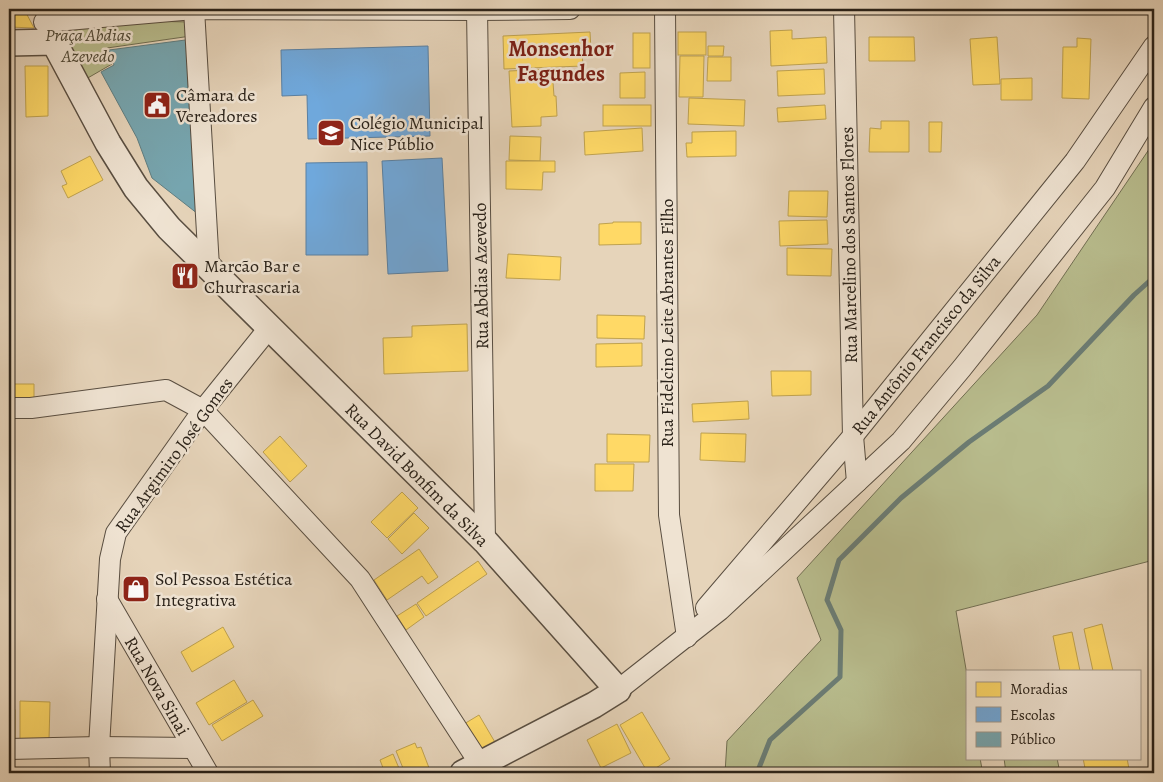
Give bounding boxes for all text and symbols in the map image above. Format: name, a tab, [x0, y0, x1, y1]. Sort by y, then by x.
park label: Praça Abdias Azevedo	[45, 23, 131, 68]
district label: Monsenhor Fagundes	[508, 34, 614, 89]
place label: Câmara de Vereadores	[175, 83, 258, 128]
public building icon: Câmara de Vereadores	[142, 90, 172, 120]
place label: Colégio Municipal Nice Públio	[350, 111, 484, 156]
school or university icon: Colégio Municipal Nice Públio	[316, 118, 346, 148]
street label: Rua Marcelino dos Santos Flores	[835, 126, 863, 364]
street label: Rua Fidelcino Leite Abrantes Filho	[655, 198, 679, 448]
street label: Rua Abdias Azevedo	[468, 202, 494, 350]
street label: Rua Antônio Francisco da Silva	[846, 250, 1006, 440]
place label: Marcão Bar e Churrascaria	[204, 254, 301, 299]
restaurant icon: Marcão Bar e Churrascaria	[170, 261, 200, 291]
street label: Rua Argimiro José Gomes	[109, 373, 239, 537]
street label: Rua David Bonfim da Silva	[340, 398, 495, 553]
place label: Sol Pessoa Estética Integrativa	[155, 567, 293, 612]
shop icon: Sol Pessoa Estética Integrativa	[121, 574, 151, 604]
street label: Rua Nova Sinai	[119, 632, 195, 740]
legend	[966, 670, 1140, 760]
text: Moradias	[1010, 679, 1068, 699]
text: Escolas	[1010, 705, 1055, 725]
text: Público	[1010, 729, 1056, 749]

